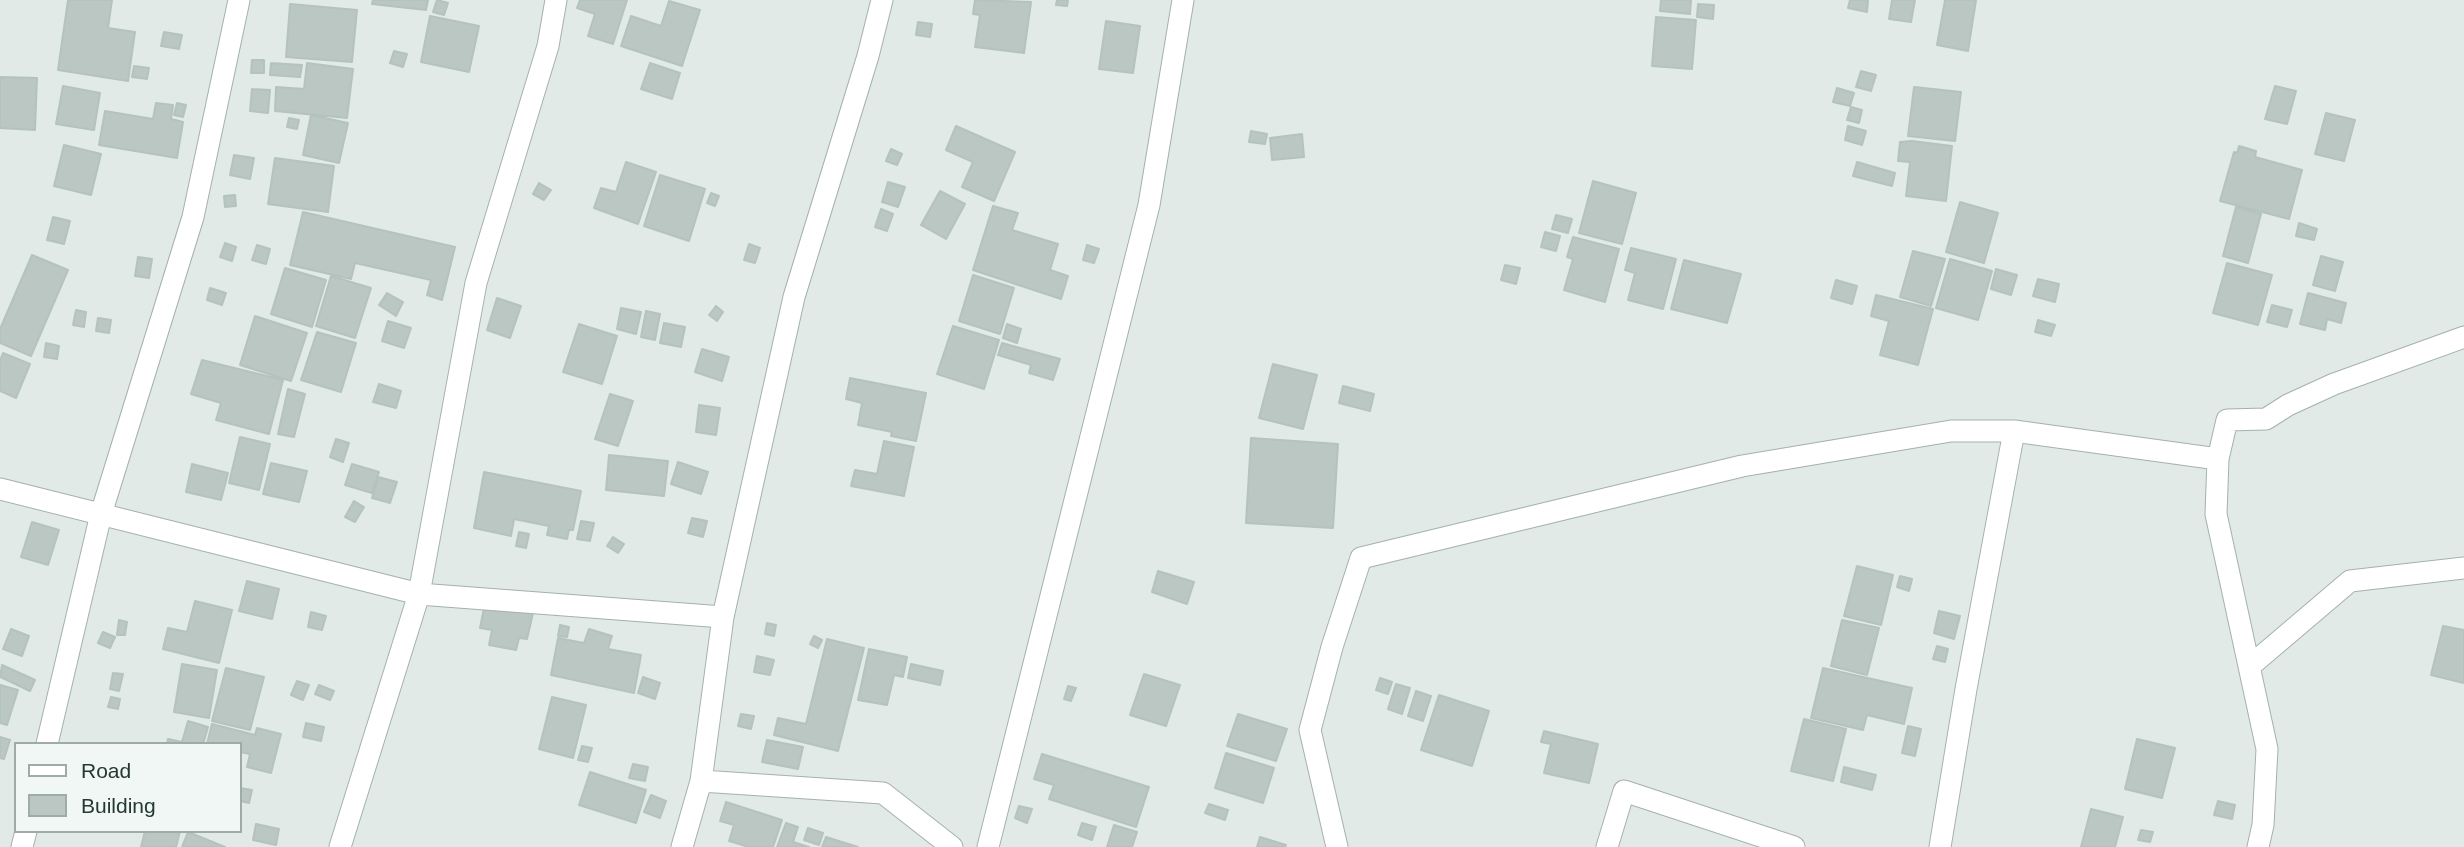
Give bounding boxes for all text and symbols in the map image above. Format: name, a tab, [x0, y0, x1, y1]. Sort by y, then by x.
legend	[14, 742, 242, 833]
text: Road	[81, 759, 131, 782]
text: Building	[81, 794, 156, 817]

